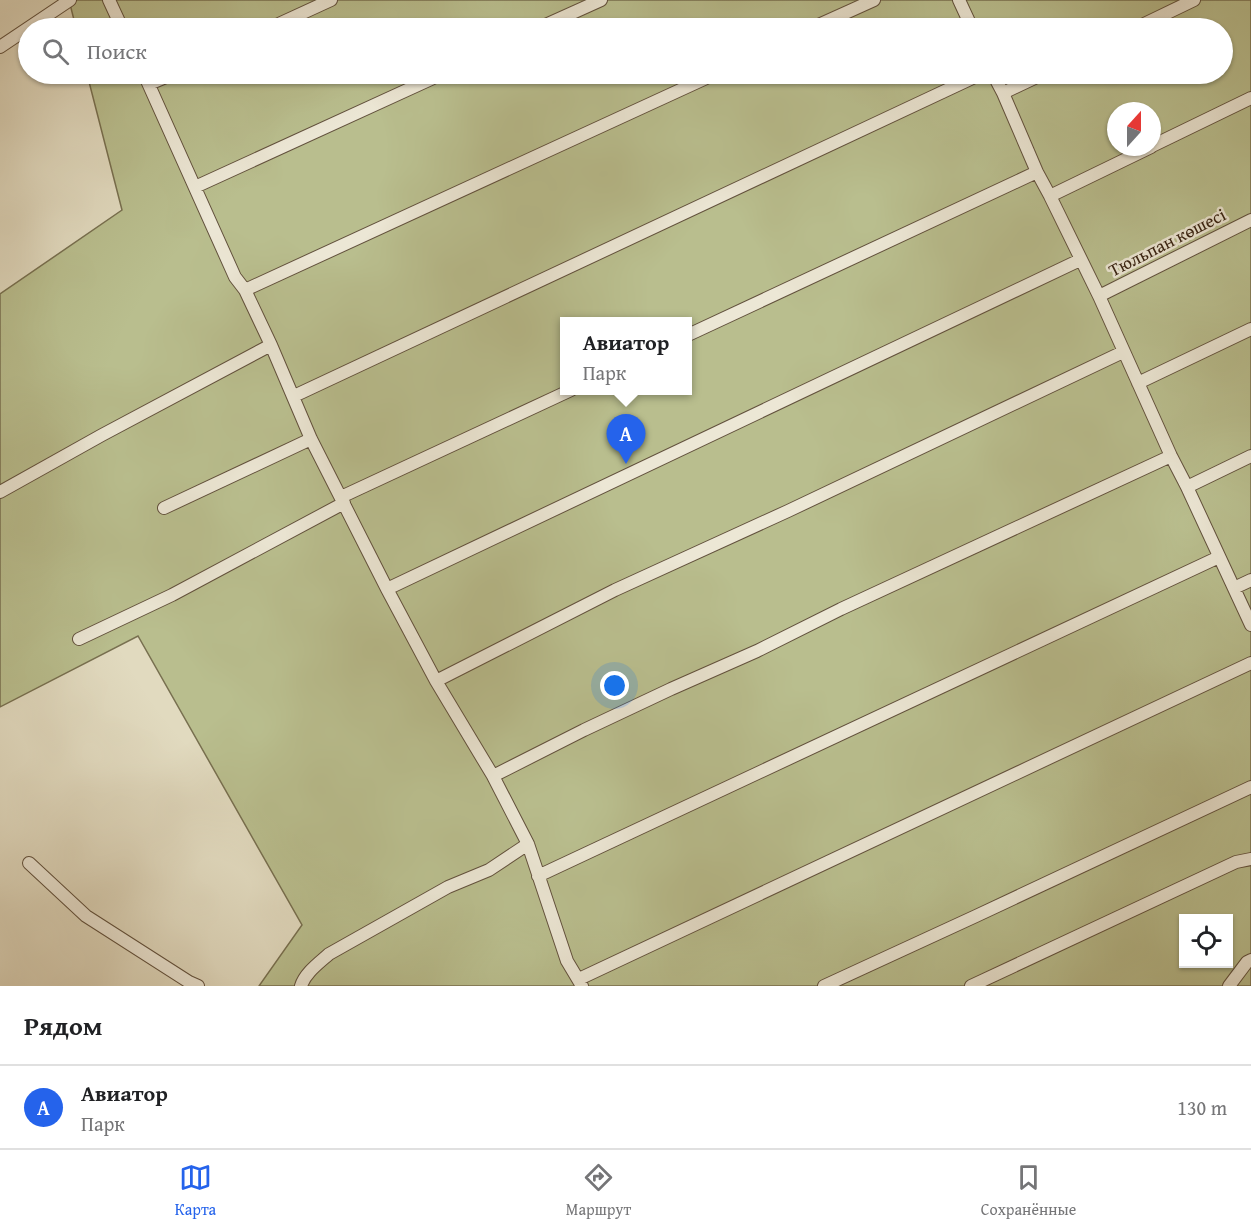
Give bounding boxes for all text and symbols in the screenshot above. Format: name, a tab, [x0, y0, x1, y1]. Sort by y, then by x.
search box	[18, 18, 1233, 84]
icon: search	[39, 35, 72, 68]
text: Поиск	[87, 35, 147, 67]
north arrow	[1107, 102, 1161, 156]
street label: Тюльпан көшесі	[1104, 201, 1230, 283]
popup	[560, 317, 692, 395]
text: Авиатор	[583, 326, 669, 358]
text: Парк	[583, 358, 626, 387]
pin: A	[606, 414, 646, 464]
your location	[600, 671, 629, 700]
map controls	[1179, 914, 1233, 968]
button: locate	[1179, 914, 1233, 968]
text: Рядом	[24, 1006, 102, 1045]
text: Авиатор	[81, 1077, 168, 1109]
text: A	[37, 1093, 50, 1122]
text: 130 m	[1177, 1093, 1227, 1122]
text: Парк	[81, 1109, 125, 1138]
tab: Карта	[175, 1161, 216, 1221]
tab: Маршрут	[566, 1161, 631, 1221]
tab: Сохранённые	[981, 1161, 1076, 1221]

